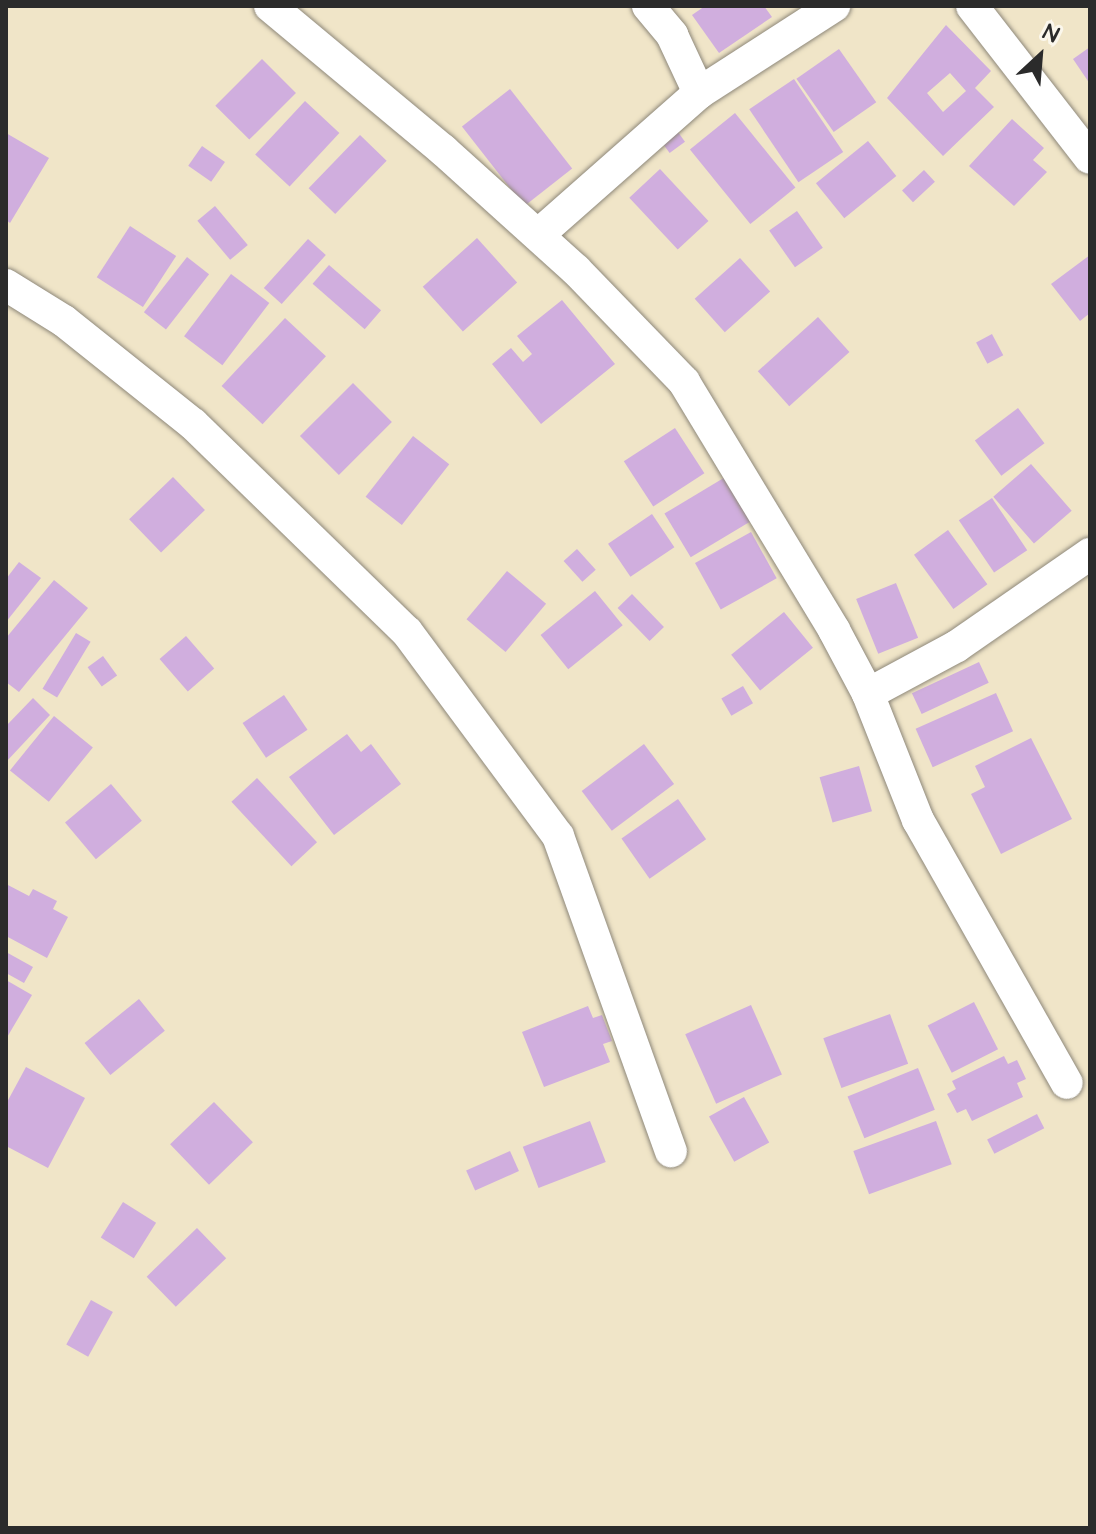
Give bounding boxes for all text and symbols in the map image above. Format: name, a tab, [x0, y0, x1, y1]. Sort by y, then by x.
north arrow	[1000, 16, 1080, 96]
text: N	[1038, 17, 1064, 51]

